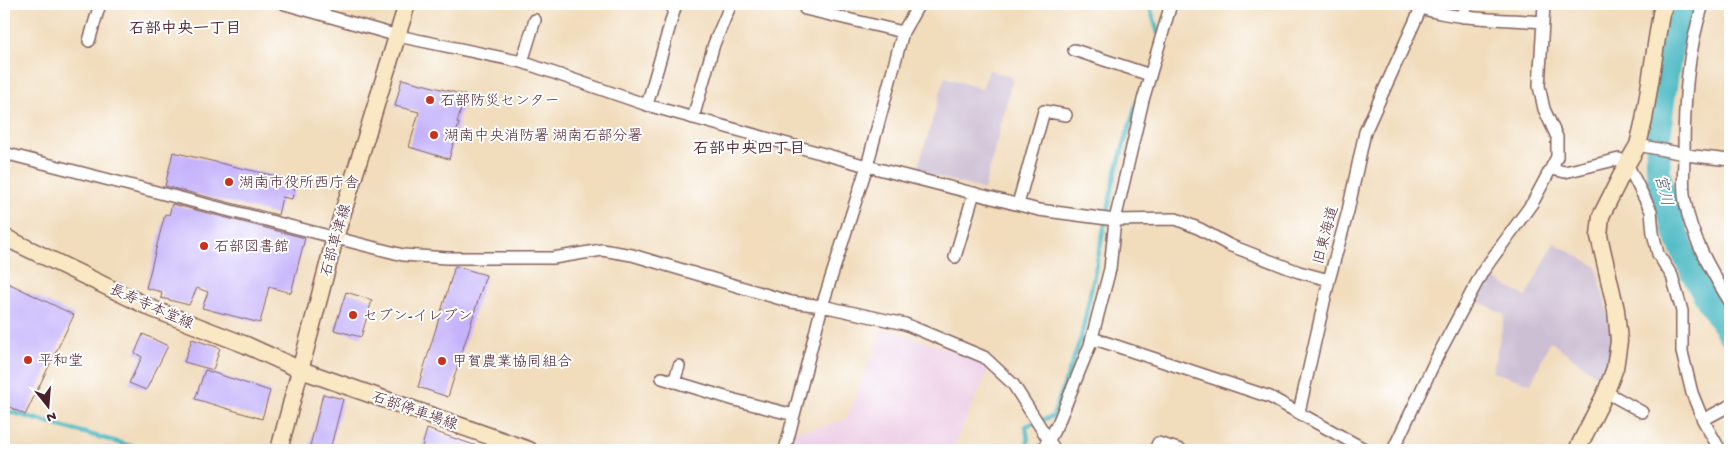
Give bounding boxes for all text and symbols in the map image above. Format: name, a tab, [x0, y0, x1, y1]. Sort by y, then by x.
district label: 石部中央一丁目	[129, 19, 241, 40]
place label: 石部防災センター	[440, 93, 559, 111]
marker: 石部防災センター	[424, 94, 436, 106]
place label: 湖南中央消防署 湖南石部分署	[444, 127, 643, 146]
marker: 湖南中央消防署 湖南石部分署	[428, 129, 440, 141]
district label: 石部中央四丁目	[693, 139, 805, 160]
water label: 宮川	[1649, 173, 1675, 209]
place label: 湖南市役所西庁舎	[239, 174, 359, 193]
marker: 湖南市役所西庁舎	[223, 176, 235, 188]
street label: 石部草津線	[317, 202, 356, 279]
street label: 旧東海道	[1310, 204, 1343, 267]
place label: 石部図書館	[214, 238, 289, 257]
marker: 石部図書館	[198, 240, 210, 252]
street label: 長寿寺本堂線	[106, 280, 196, 334]
place label: セブン-イレブン	[363, 308, 473, 326]
marker: セブン-イレブン	[347, 309, 359, 321]
place label: 平和堂	[38, 352, 83, 371]
place label: 甲賀農業協同組合	[452, 353, 572, 372]
marker: 平和堂	[22, 354, 34, 366]
marker: 甲賀農業協同組合	[436, 355, 448, 367]
north arrow	[22, 382, 72, 432]
street label: 石部停車場線	[369, 388, 460, 435]
text: N	[44, 407, 58, 426]

